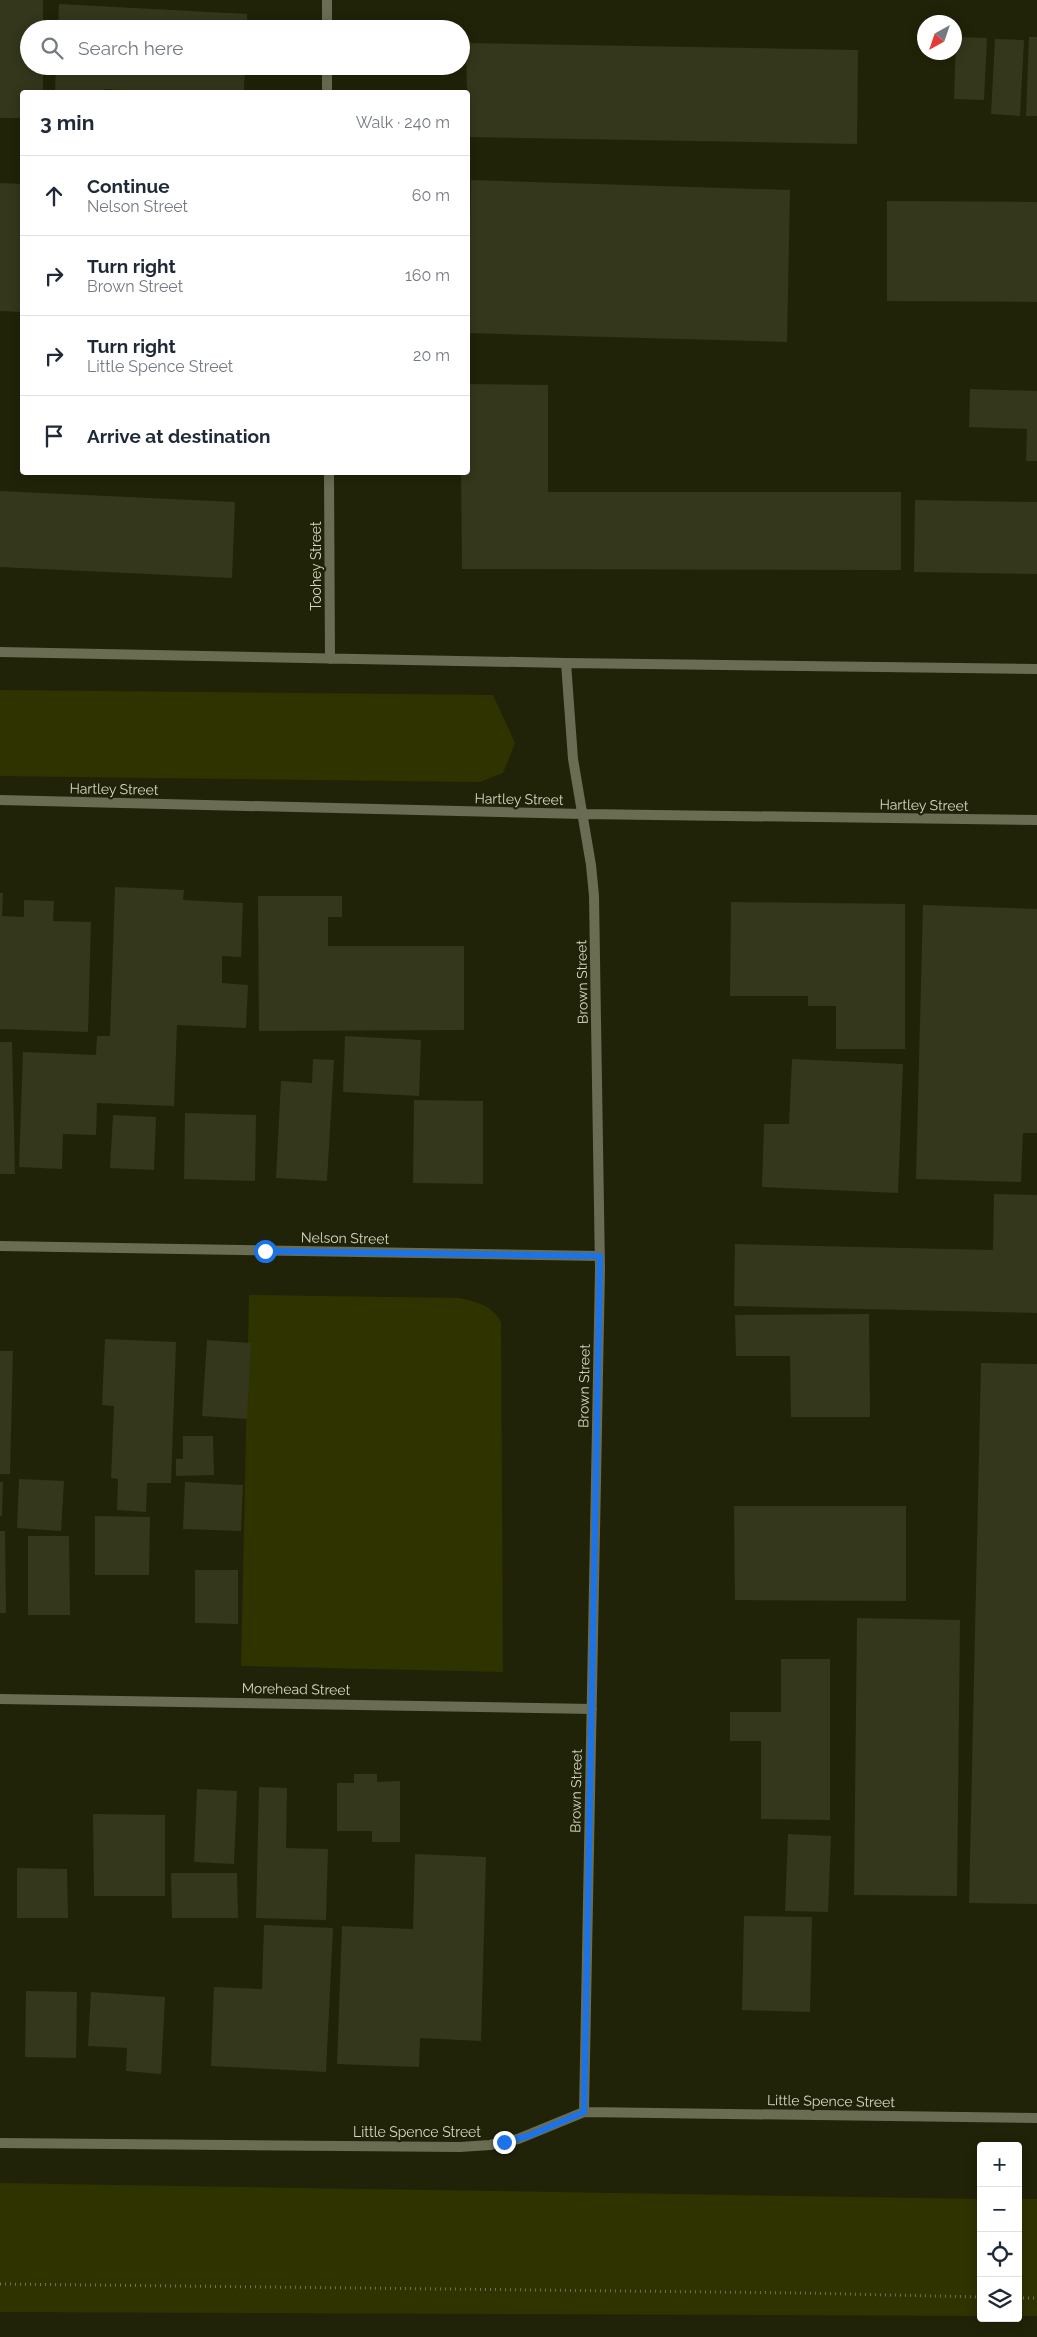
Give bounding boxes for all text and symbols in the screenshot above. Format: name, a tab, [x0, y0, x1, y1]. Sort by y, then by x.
north arrow	[917, 15, 962, 60]
search box	[20, 20, 470, 75]
icon: search	[38, 34, 66, 62]
text: Search here	[78, 37, 184, 59]
text: 3 min	[40, 110, 94, 135]
text: Walk · 240 m	[356, 113, 450, 132]
text: Continue	[87, 175, 170, 197]
icon: ahead	[40, 182, 68, 210]
text: 60 m	[412, 186, 450, 205]
text: Nelson Street	[87, 197, 188, 216]
text: Turn right	[87, 255, 176, 277]
icon: right	[40, 262, 68, 290]
text: 160 m	[405, 266, 450, 285]
text: Brown Street	[87, 277, 183, 296]
text: Turn right	[87, 335, 176, 357]
icon: right	[40, 342, 68, 370]
text: 20 m	[413, 346, 450, 365]
text: Little Spence Street	[87, 357, 233, 376]
icon: arrive	[40, 422, 68, 450]
text: Arrive at destination	[87, 425, 271, 447]
street label: Toohey Street	[308, 521, 324, 611]
street label: Hartley Street	[69, 780, 159, 798]
street label: Hartley Street	[474, 790, 564, 808]
street label: Hartley Street	[879, 796, 969, 814]
street label: Brown Street	[573, 940, 591, 1024]
street label: Nelson Street	[301, 1229, 390, 1247]
route start	[254, 1240, 277, 1263]
street label: Brown Street	[575, 1344, 593, 1428]
street label: Morehead Street	[242, 1680, 351, 1698]
street label: Brown Street	[567, 1749, 585, 1833]
street label: Little Spence Street	[767, 2092, 895, 2110]
street label: Little Spence Street	[353, 2124, 481, 2140]
route end	[493, 2131, 516, 2154]
map controls	[977, 2142, 1022, 2322]
button: +	[977, 2142, 1022, 2187]
button: −	[977, 2187, 1022, 2232]
button: locate	[977, 2232, 1022, 2277]
button: layers	[977, 2277, 1022, 2322]

